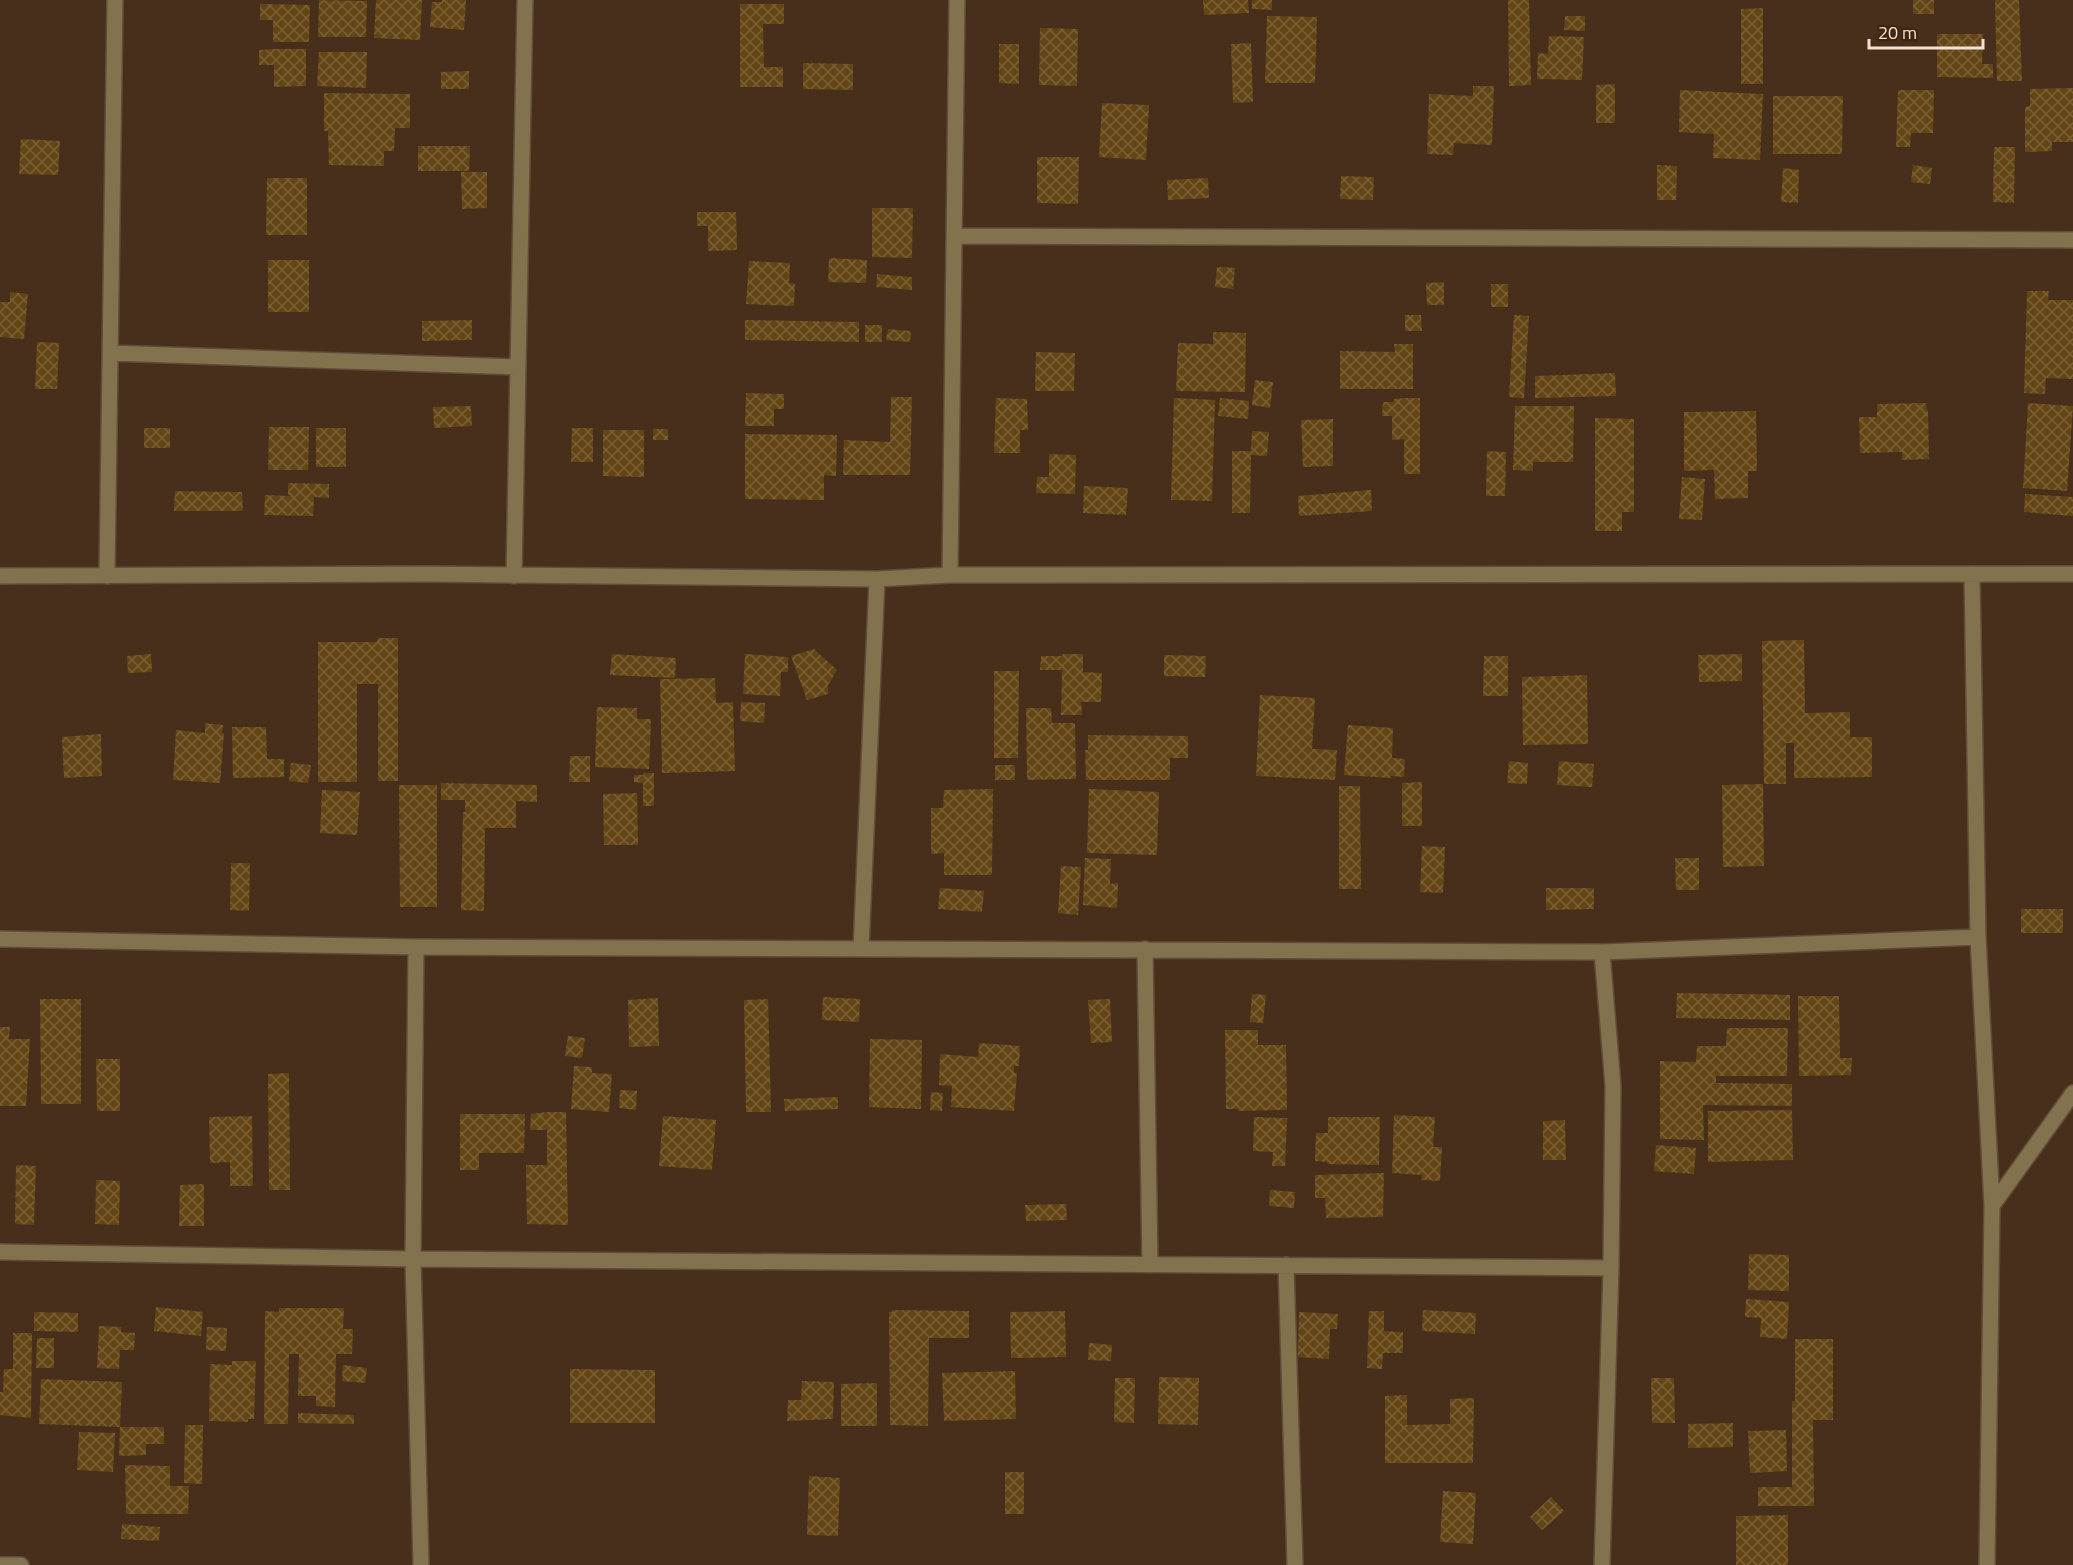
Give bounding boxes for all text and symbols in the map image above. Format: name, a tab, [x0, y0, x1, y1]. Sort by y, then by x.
scale bar	[1869, 12, 1983, 50]
text: 20 m	[1878, 19, 1917, 46]

